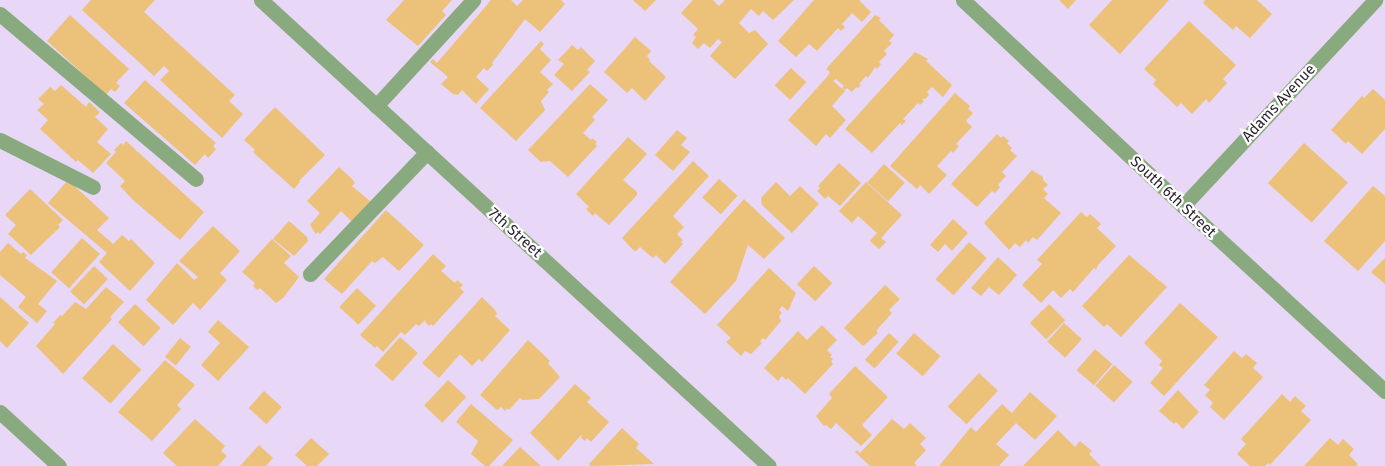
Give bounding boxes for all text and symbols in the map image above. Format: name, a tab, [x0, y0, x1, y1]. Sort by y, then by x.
street label: Adams Avenue	[1239, 61, 1319, 145]
street label: South 6th Street	[1126, 153, 1220, 241]
street label: 7th Street	[485, 204, 545, 262]

